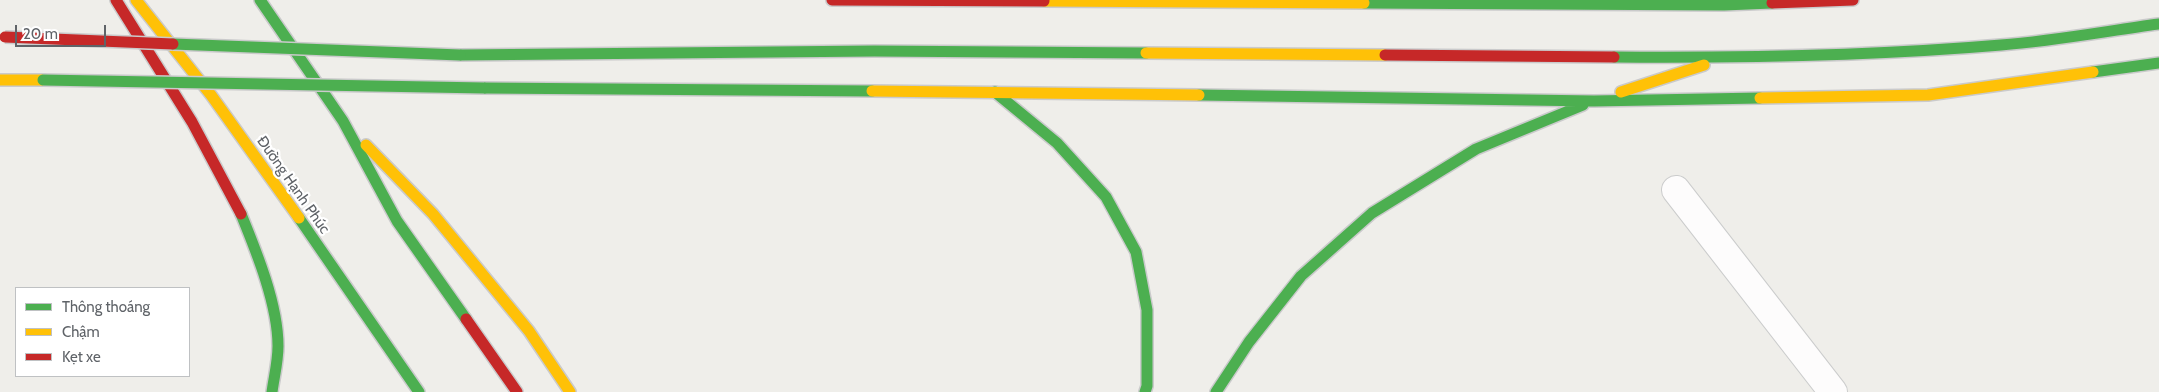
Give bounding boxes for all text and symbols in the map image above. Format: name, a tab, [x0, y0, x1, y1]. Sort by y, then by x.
scale bar	[18, 15, 109, 47]
text: 20 m	[23, 25, 58, 43]
street label: Đường Hạnh Phúc	[253, 133, 333, 237]
legend	[15, 287, 190, 377]
text: Thông thoáng	[62, 298, 150, 316]
text: Chậm	[62, 323, 100, 341]
text: Kẹt xe	[62, 348, 101, 366]

